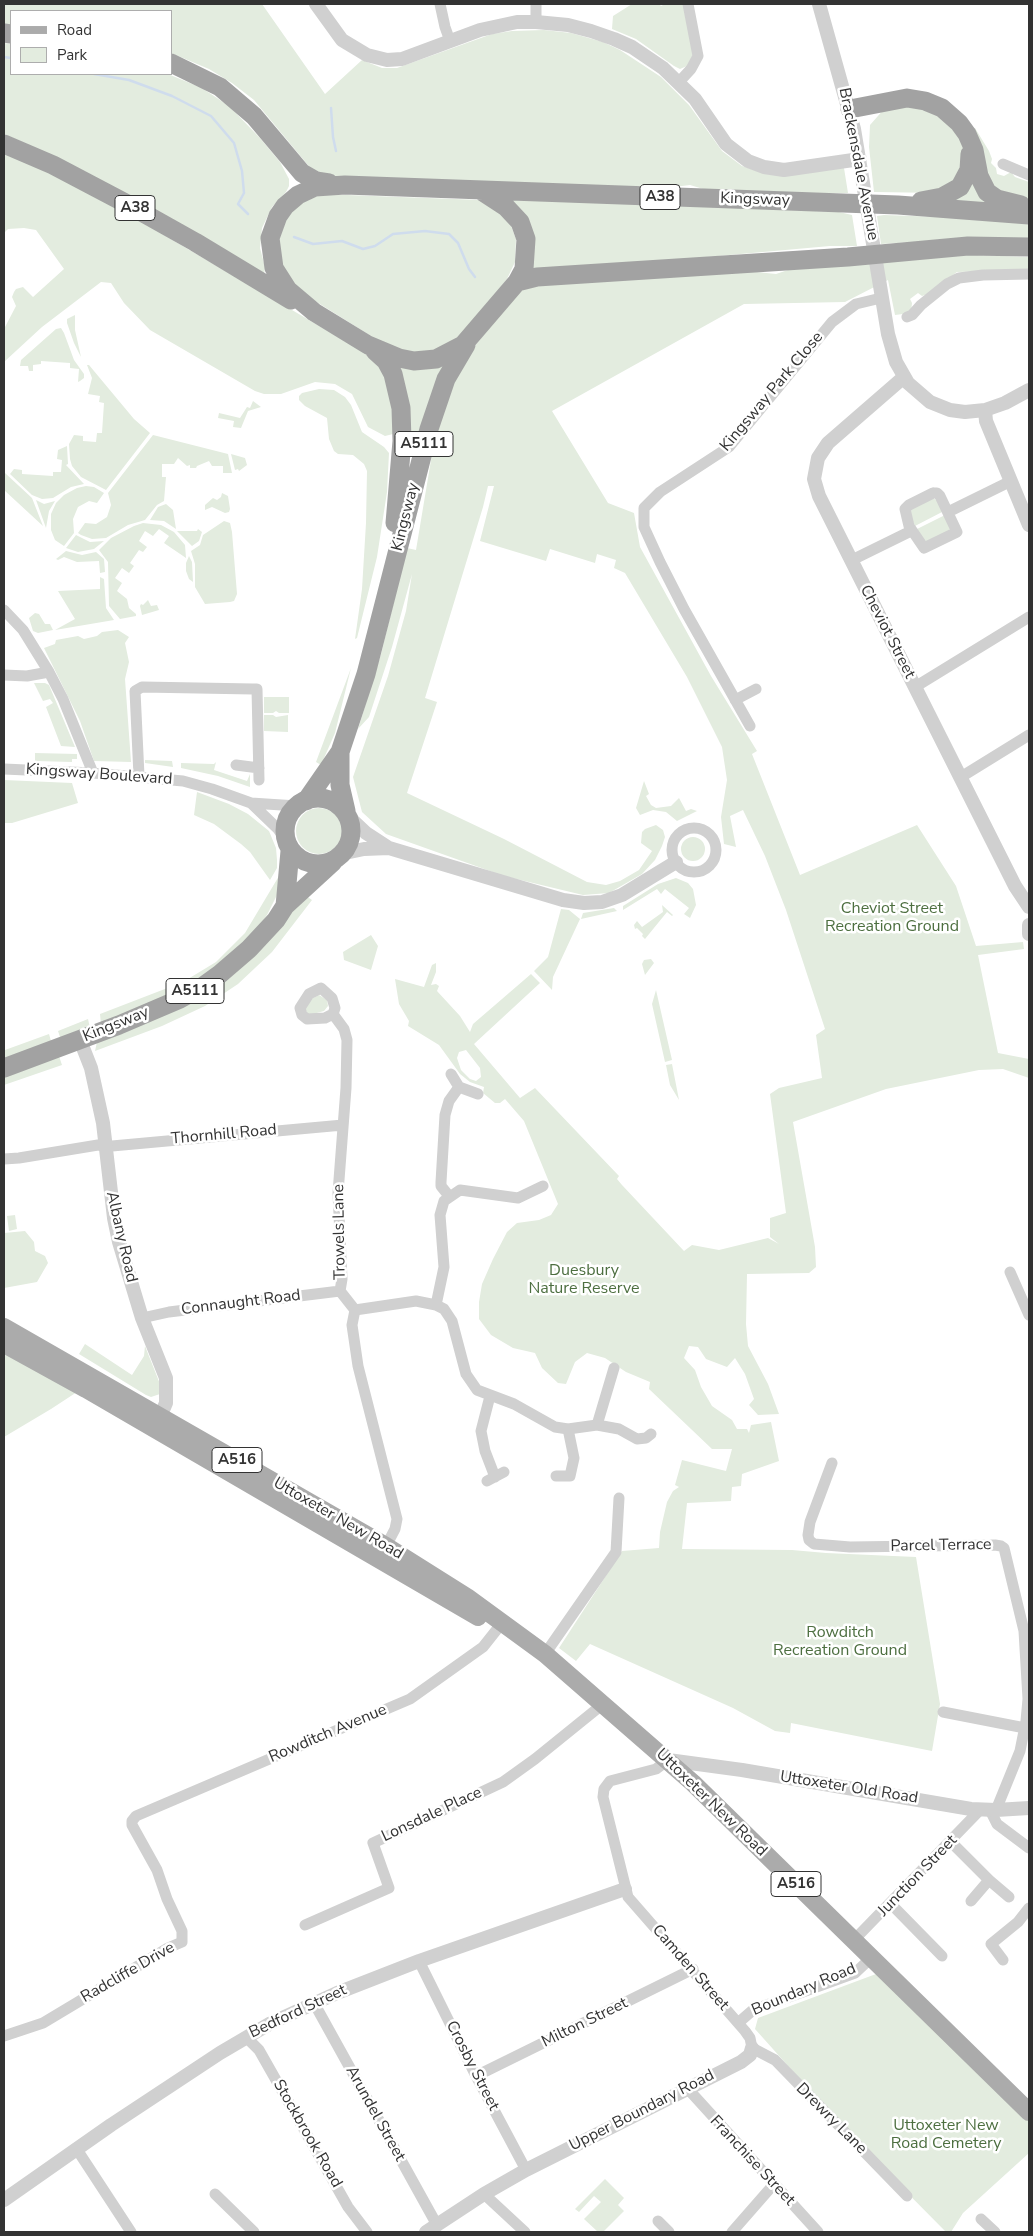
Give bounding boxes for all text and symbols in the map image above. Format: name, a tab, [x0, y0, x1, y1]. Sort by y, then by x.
legend	[10, 10, 172, 75]
text: Road	[57, 20, 92, 40]
text: Park	[57, 45, 87, 65]
street label: Brackensdale Avenue	[834, 86, 882, 242]
road number: A38	[640, 184, 680, 210]
street label: Kingsway	[720, 189, 790, 211]
road number: A38	[115, 196, 155, 220]
street label: Kingsway Park Close	[716, 328, 828, 456]
road number: A5111	[395, 432, 453, 456]
street label: Kingsway	[388, 481, 424, 553]
street label: Cheviot Street	[855, 582, 919, 682]
street label: Kingsway Boulevard	[25, 760, 173, 790]
park label: Cheviot Street Recreation Ground	[825, 899, 959, 937]
road number: A5111	[166, 978, 224, 1004]
street label: Kingsway	[80, 1003, 152, 1047]
street label: Thornhill Road	[170, 1121, 278, 1149]
street label: Trowels Lane	[330, 1184, 350, 1280]
street label: Albany Road	[101, 1190, 141, 1284]
park label: Duesbury Nature Reserve	[528, 1261, 640, 1299]
street label: Connaught Road	[180, 1286, 302, 1320]
road number: A516	[212, 1448, 262, 1472]
street label: Uttoxeter New Road	[270, 1474, 406, 1564]
street label: Parcel Terrace	[890, 1536, 992, 1556]
park label: Rowditch Recreation Ground	[773, 1623, 907, 1661]
street label: Rowditch Avenue	[266, 1700, 390, 1768]
street label: Uttoxeter New Road	[651, 1745, 771, 1861]
street label: Uttoxeter Old Road	[779, 1768, 919, 1808]
street label: Lonsdale Place	[379, 1783, 485, 1847]
street label: Junction Street	[874, 1831, 962, 1921]
road number: A516	[771, 1872, 821, 1896]
street label: Camden Street	[648, 1921, 732, 2015]
street label: Radcliffe Drive	[78, 1938, 178, 2008]
street label: Boundary Road	[749, 1959, 859, 2021]
street label: Bedford Street	[246, 1981, 350, 2043]
street label: Milton Street	[539, 1994, 631, 2052]
street label: Crosby Street	[441, 2018, 503, 2114]
street label: Arundel Street	[341, 2063, 409, 2165]
street label: Upper Boundary Road	[566, 2066, 718, 2156]
street label: Stockbrook Road	[268, 2076, 346, 2192]
street label: Drewry Lane	[791, 2079, 871, 2159]
street label: Franchise Street	[705, 2112, 799, 2210]
park label: Uttoxeter New Road Cemetery	[891, 2116, 1001, 2154]

